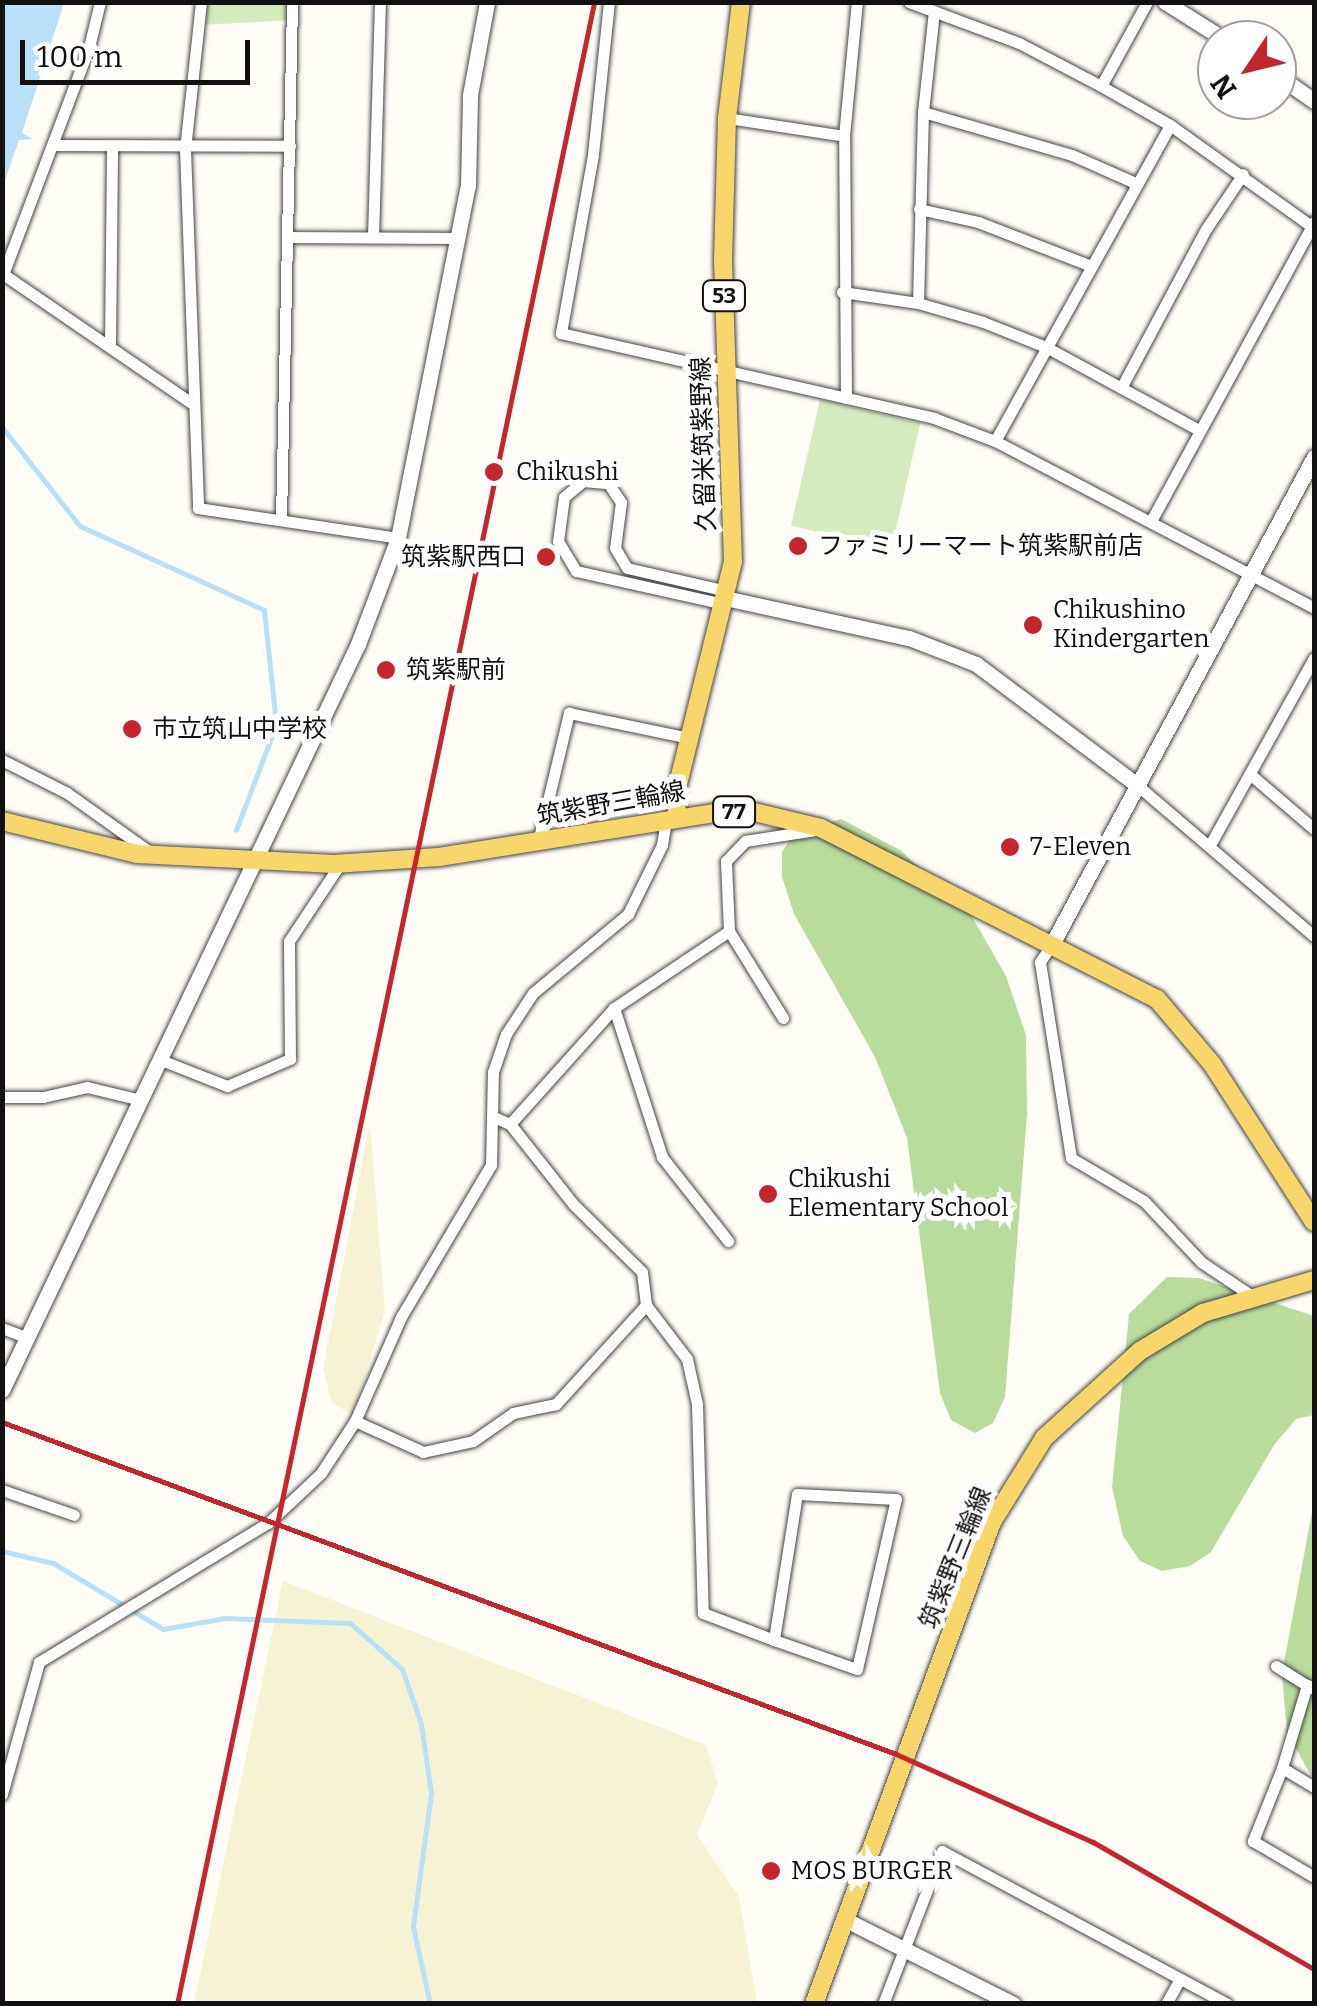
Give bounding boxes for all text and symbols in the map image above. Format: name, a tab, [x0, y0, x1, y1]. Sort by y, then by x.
scale bar	[25, 20, 255, 82]
north arrow	[1197, 20, 1297, 120]
text: 100 m	[37, 39, 122, 75]
text: N	[1204, 68, 1243, 105]
road number: 53	[702, 279, 746, 313]
street label: 久留米筑紫野線	[686, 356, 722, 532]
place label: Chikushi	[516, 457, 619, 487]
marker: Chikushi	[481, 459, 507, 485]
place label: ファミリーマート筑紫駅前店	[818, 531, 1143, 561]
marker: ファミリーマート筑紫駅前店	[787, 535, 809, 557]
place label: 筑紫駅西口	[401, 542, 526, 572]
marker: 筑紫駅西口	[535, 546, 557, 568]
place label: Chikushino Kindergarten	[1053, 596, 1209, 655]
marker: Chikushino Kindergarten	[1022, 614, 1044, 636]
place label: 筑紫駅前	[406, 655, 506, 685]
marker: 筑紫駅前	[375, 659, 397, 681]
place label: 市立筑山中学校	[152, 714, 327, 744]
marker: 市立筑山中学校	[121, 718, 143, 740]
street label: 筑紫野三輪線	[535, 776, 687, 832]
road number: 77	[712, 795, 756, 829]
place label: 7-Eleven	[1030, 832, 1131, 862]
marker: 7-Eleven	[999, 836, 1021, 858]
place label: Chikushi Elementary School	[788, 1165, 1008, 1224]
marker: Chikushi Elementary School	[757, 1183, 779, 1205]
street label: 筑紫野三輪線	[914, 1483, 998, 1633]
place label: MOS BURGER	[791, 1856, 953, 1886]
marker: MOS BURGER	[760, 1860, 782, 1882]

